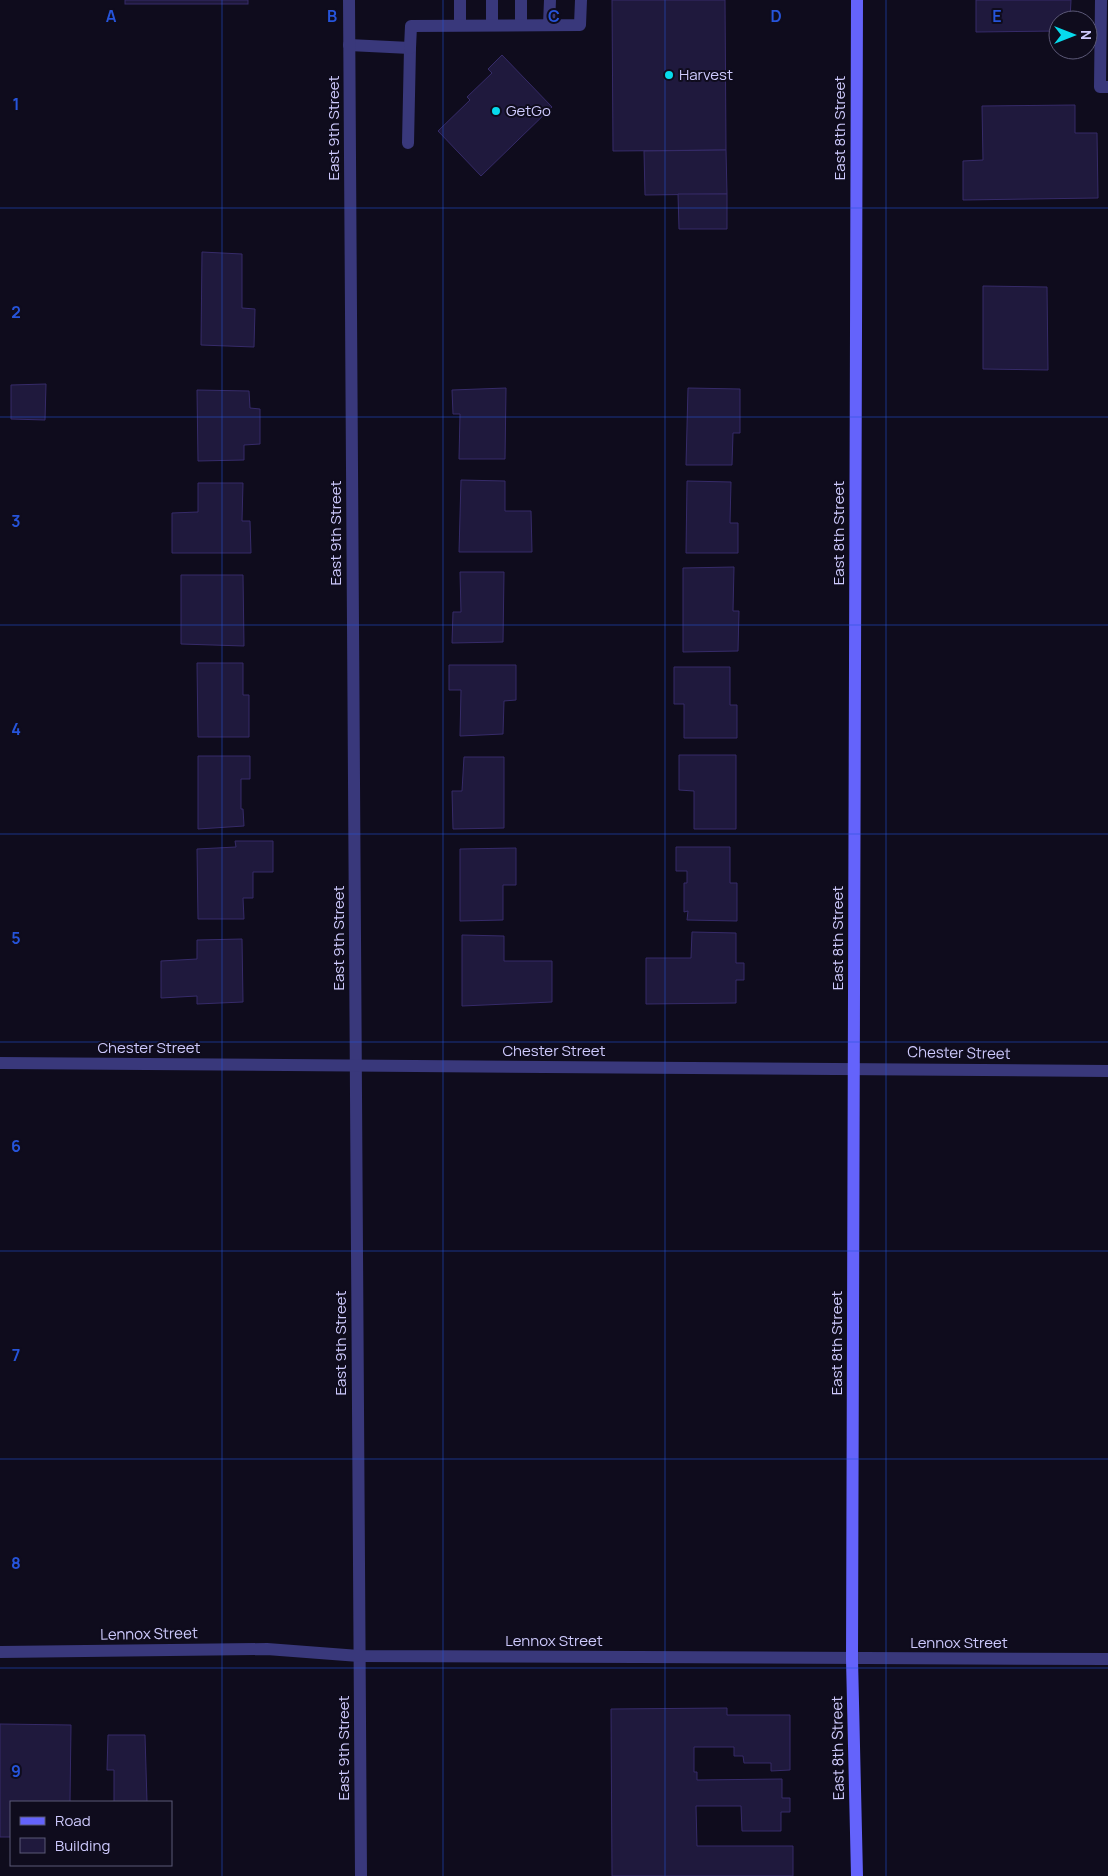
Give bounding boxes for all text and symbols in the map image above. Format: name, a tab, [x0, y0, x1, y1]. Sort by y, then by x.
text: A	[106, 5, 117, 27]
text: B	[327, 5, 337, 27]
text: C	[548, 5, 560, 27]
text: D	[770, 5, 782, 27]
text: E	[992, 5, 1002, 27]
north arrow	[1048, 10, 1098, 60]
text: N	[1077, 30, 1096, 40]
place label: Harvest	[679, 64, 733, 85]
marker: Harvest	[663, 69, 675, 81]
street label: East 9th Street	[323, 75, 344, 181]
street label: East 8th Street	[829, 76, 850, 180]
text: 1	[12, 93, 20, 115]
place label: GetGo	[506, 100, 551, 121]
marker: GetGo	[490, 105, 502, 117]
text: 2	[11, 301, 21, 323]
street label: East 9th Street	[325, 480, 346, 586]
street label: East 8th Street	[828, 481, 849, 585]
text: 3	[11, 510, 21, 532]
text: 4	[11, 718, 21, 740]
street label: East 9th Street	[328, 885, 349, 991]
street label: East 8th Street	[827, 886, 848, 990]
text: 5	[11, 927, 21, 949]
street label: Chester Street	[97, 1037, 201, 1058]
street label: Chester Street	[502, 1040, 606, 1061]
street label: Chester Street	[907, 1041, 1011, 1064]
text: 6	[11, 1135, 21, 1157]
street label: East 9th Street	[330, 1290, 351, 1396]
street label: East 8th Street	[826, 1291, 847, 1395]
text: 7	[12, 1344, 20, 1366]
text: 8	[11, 1552, 21, 1574]
street label: Lennox Street	[100, 1622, 198, 1645]
street label: Lennox Street	[505, 1630, 603, 1651]
street label: Lennox Street	[910, 1632, 1008, 1653]
street label: East 9th Street	[333, 1695, 354, 1801]
street label: East 8th Street	[826, 1696, 849, 1800]
text: 9	[11, 1760, 21, 1782]
legend	[10, 1801, 172, 1866]
text: Road	[55, 1810, 91, 1831]
text: Building	[55, 1835, 110, 1856]

